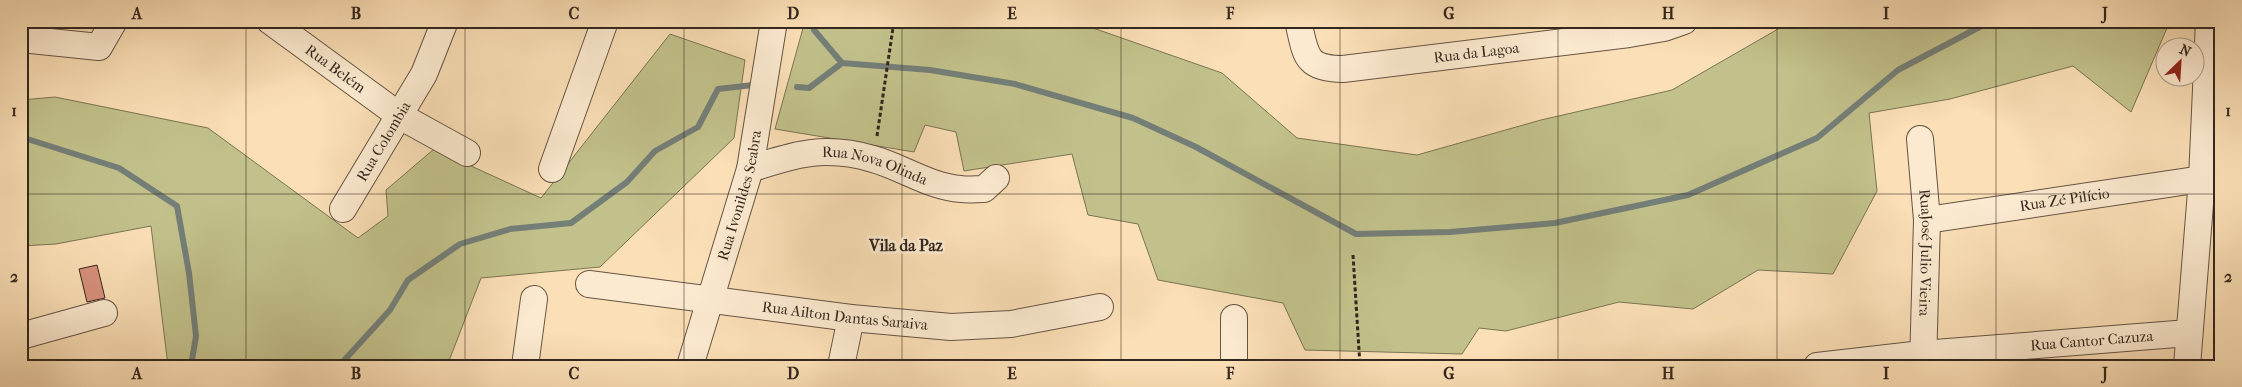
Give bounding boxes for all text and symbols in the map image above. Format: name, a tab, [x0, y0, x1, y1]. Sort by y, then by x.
text: A	[131, 4, 143, 23]
text: B	[351, 4, 361, 23]
text: C	[569, 4, 580, 23]
text: D	[787, 4, 799, 23]
text: E	[1007, 4, 1017, 23]
text: F	[1225, 4, 1235, 23]
text: G	[1443, 4, 1455, 23]
text: H	[1662, 4, 1675, 23]
text: I	[1883, 4, 1890, 23]
text: J	[2100, 4, 2108, 24]
street label: Rua da Lagoa	[1432, 38, 1521, 67]
north arrow	[2154, 38, 2204, 88]
street label: Rua Belém	[302, 41, 370, 97]
text: N	[2177, 41, 2194, 61]
street label: Rua Colombia	[353, 97, 415, 185]
text: 1	[11, 101, 17, 120]
text: 1	[2225, 101, 2231, 120]
street label: Rua Ivonildes Seabra	[714, 128, 765, 263]
street label: Rua Nova Olinda	[822, 143, 931, 189]
street label: Rua Zé Pilício	[2018, 184, 2111, 215]
street label: RuaJosé Julio Vieira	[1915, 188, 1936, 318]
district label: Vila da Paz	[868, 236, 944, 255]
text: 2	[10, 267, 18, 286]
text: 2	[2224, 267, 2232, 286]
street label: Rua Ailton Dantas Saraiva	[761, 298, 930, 334]
street label: Rua Cantor Cazuza	[2030, 327, 2155, 354]
text: A	[131, 364, 143, 383]
text: B	[351, 364, 361, 383]
text: C	[569, 364, 580, 383]
text: D	[787, 364, 799, 383]
text: E	[1007, 364, 1017, 383]
text: F	[1225, 364, 1235, 383]
text: G	[1443, 364, 1455, 383]
text: H	[1662, 364, 1675, 383]
text: I	[1883, 364, 1890, 383]
text: J	[2100, 364, 2108, 384]

